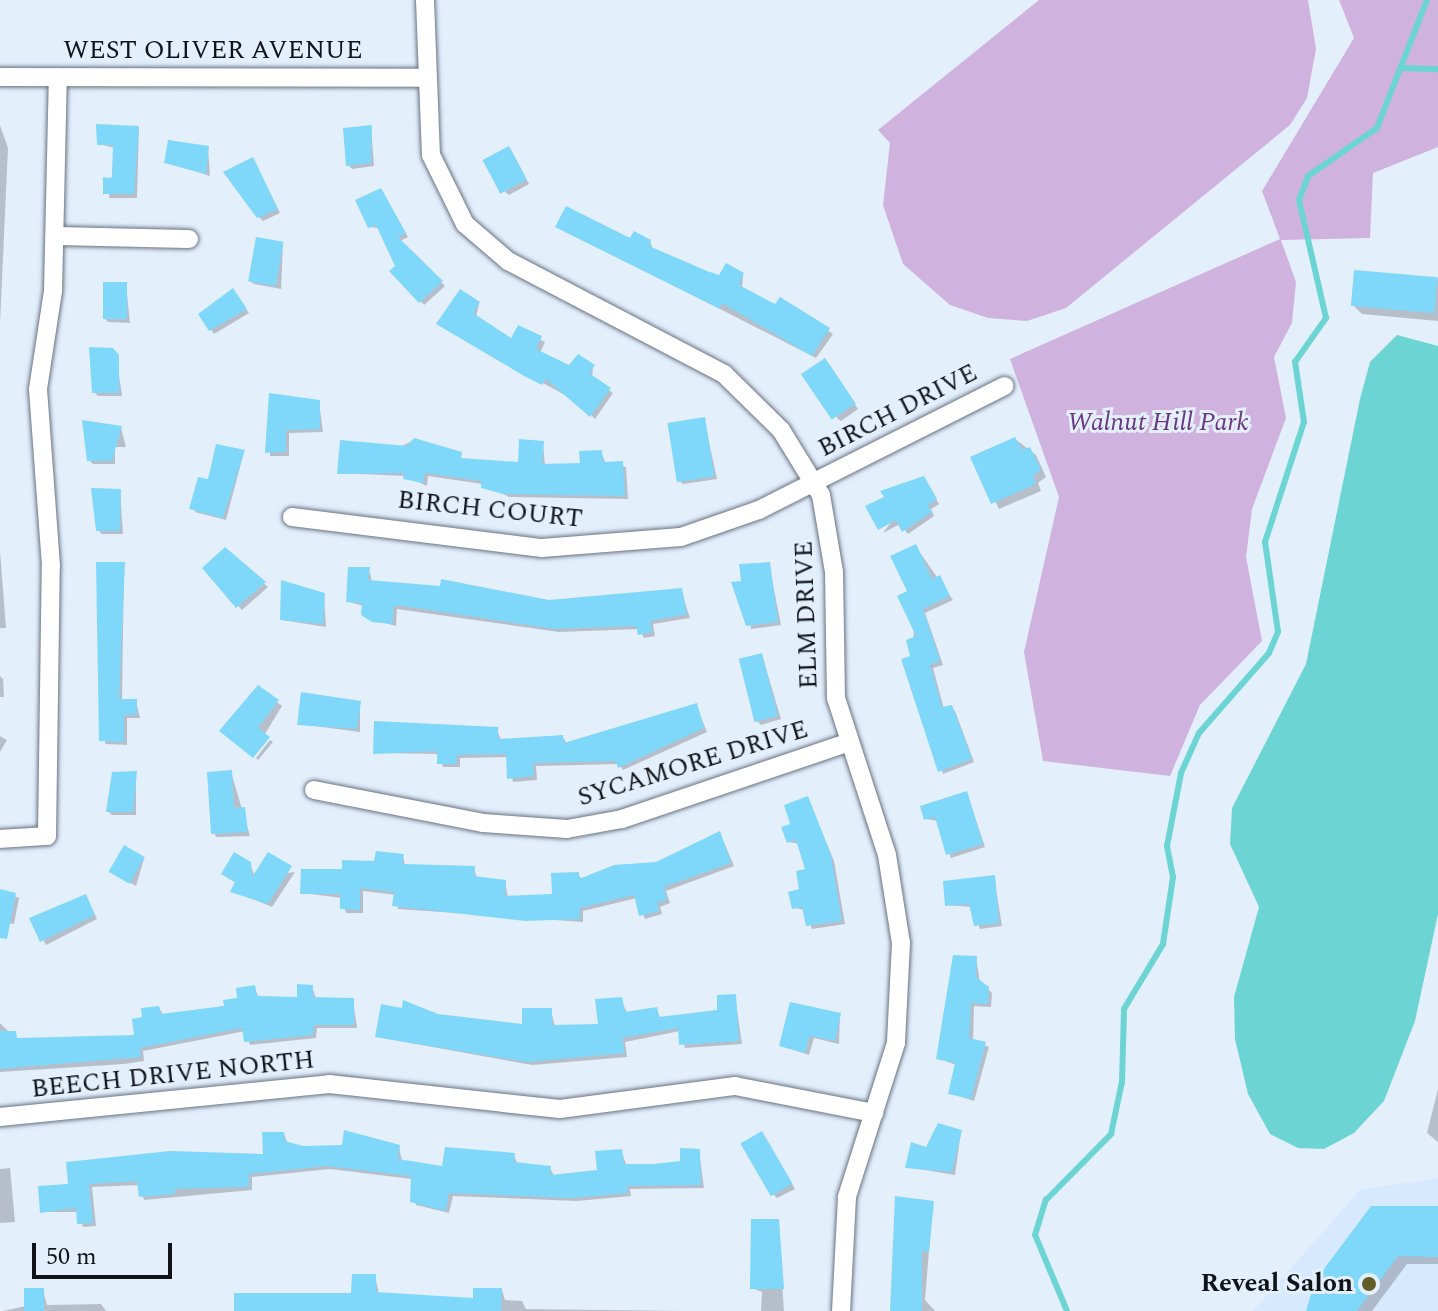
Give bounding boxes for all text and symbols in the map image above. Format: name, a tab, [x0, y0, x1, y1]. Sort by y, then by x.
street label: WEST OLIVER AVENUE	[63, 35, 363, 67]
street label: BIRCH DRIVE	[813, 357, 983, 465]
park label: Walnut Hill Park	[1067, 407, 1249, 439]
street label: BIRCH COURT	[396, 485, 584, 535]
street label: ELM DRIVE	[789, 540, 825, 690]
street label: SYCAMORE DRIVE	[574, 714, 812, 814]
street label: BEECH DRIVE NORTH	[30, 1045, 316, 1105]
scale bar	[36, 1227, 176, 1277]
text: 50 m	[46, 1239, 97, 1275]
place label: Reveal Salon	[1200, 1268, 1353, 1300]
marker: Reveal Salon	[1360, 1275, 1378, 1293]

